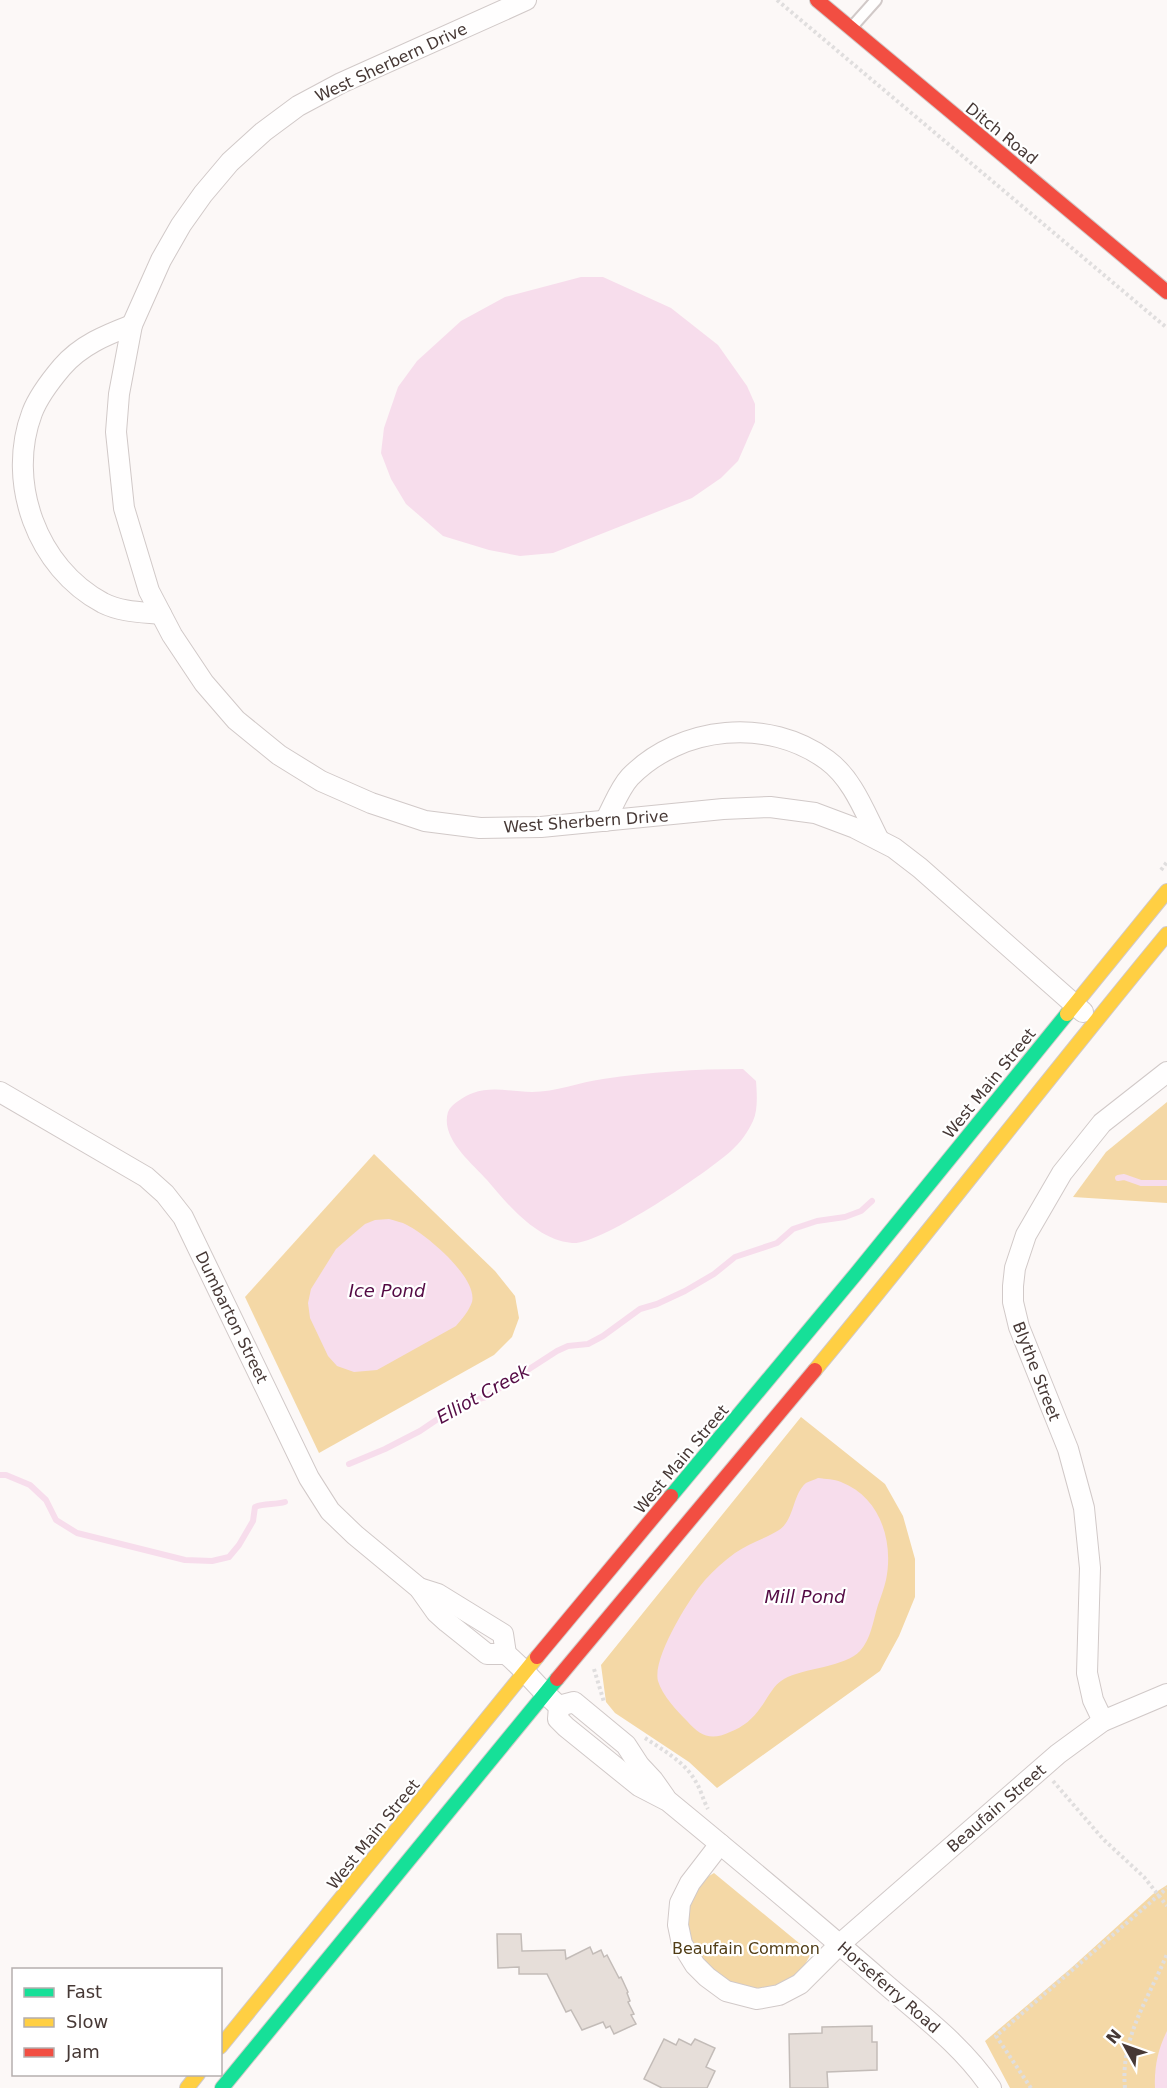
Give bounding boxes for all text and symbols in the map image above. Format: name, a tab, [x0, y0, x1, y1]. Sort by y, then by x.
street label: West Sherbern Drive	[312, 19, 470, 106]
street label: Ditch Road	[962, 99, 1042, 168]
street label: West Sherbern Drive	[503, 806, 669, 837]
street label: West Main Street	[939, 1024, 1040, 1142]
street label: Dumbarton Street	[191, 1248, 272, 1386]
water label: Ice Pond	[349, 1280, 426, 1301]
street label: Blythe Street	[1009, 1319, 1064, 1424]
water label: Elliot Creek	[433, 1359, 534, 1428]
street label: West Main Street	[630, 1401, 732, 1518]
water label: Mill Pond	[765, 1586, 846, 1607]
street label: Beaufain Street	[943, 1760, 1050, 1856]
street label: West Main Street	[323, 1775, 424, 1893]
street label: Horseferry Road	[834, 1938, 944, 2037]
park label: Beaufain Common	[672, 1939, 820, 1958]
legend	[12, 1968, 222, 2076]
text: Fast	[66, 1981, 102, 2002]
text: Slow	[66, 2011, 108, 2032]
north arrow	[1095, 2016, 1155, 2076]
text: N	[1102, 2025, 1125, 2048]
text: Jam	[65, 2041, 100, 2062]

